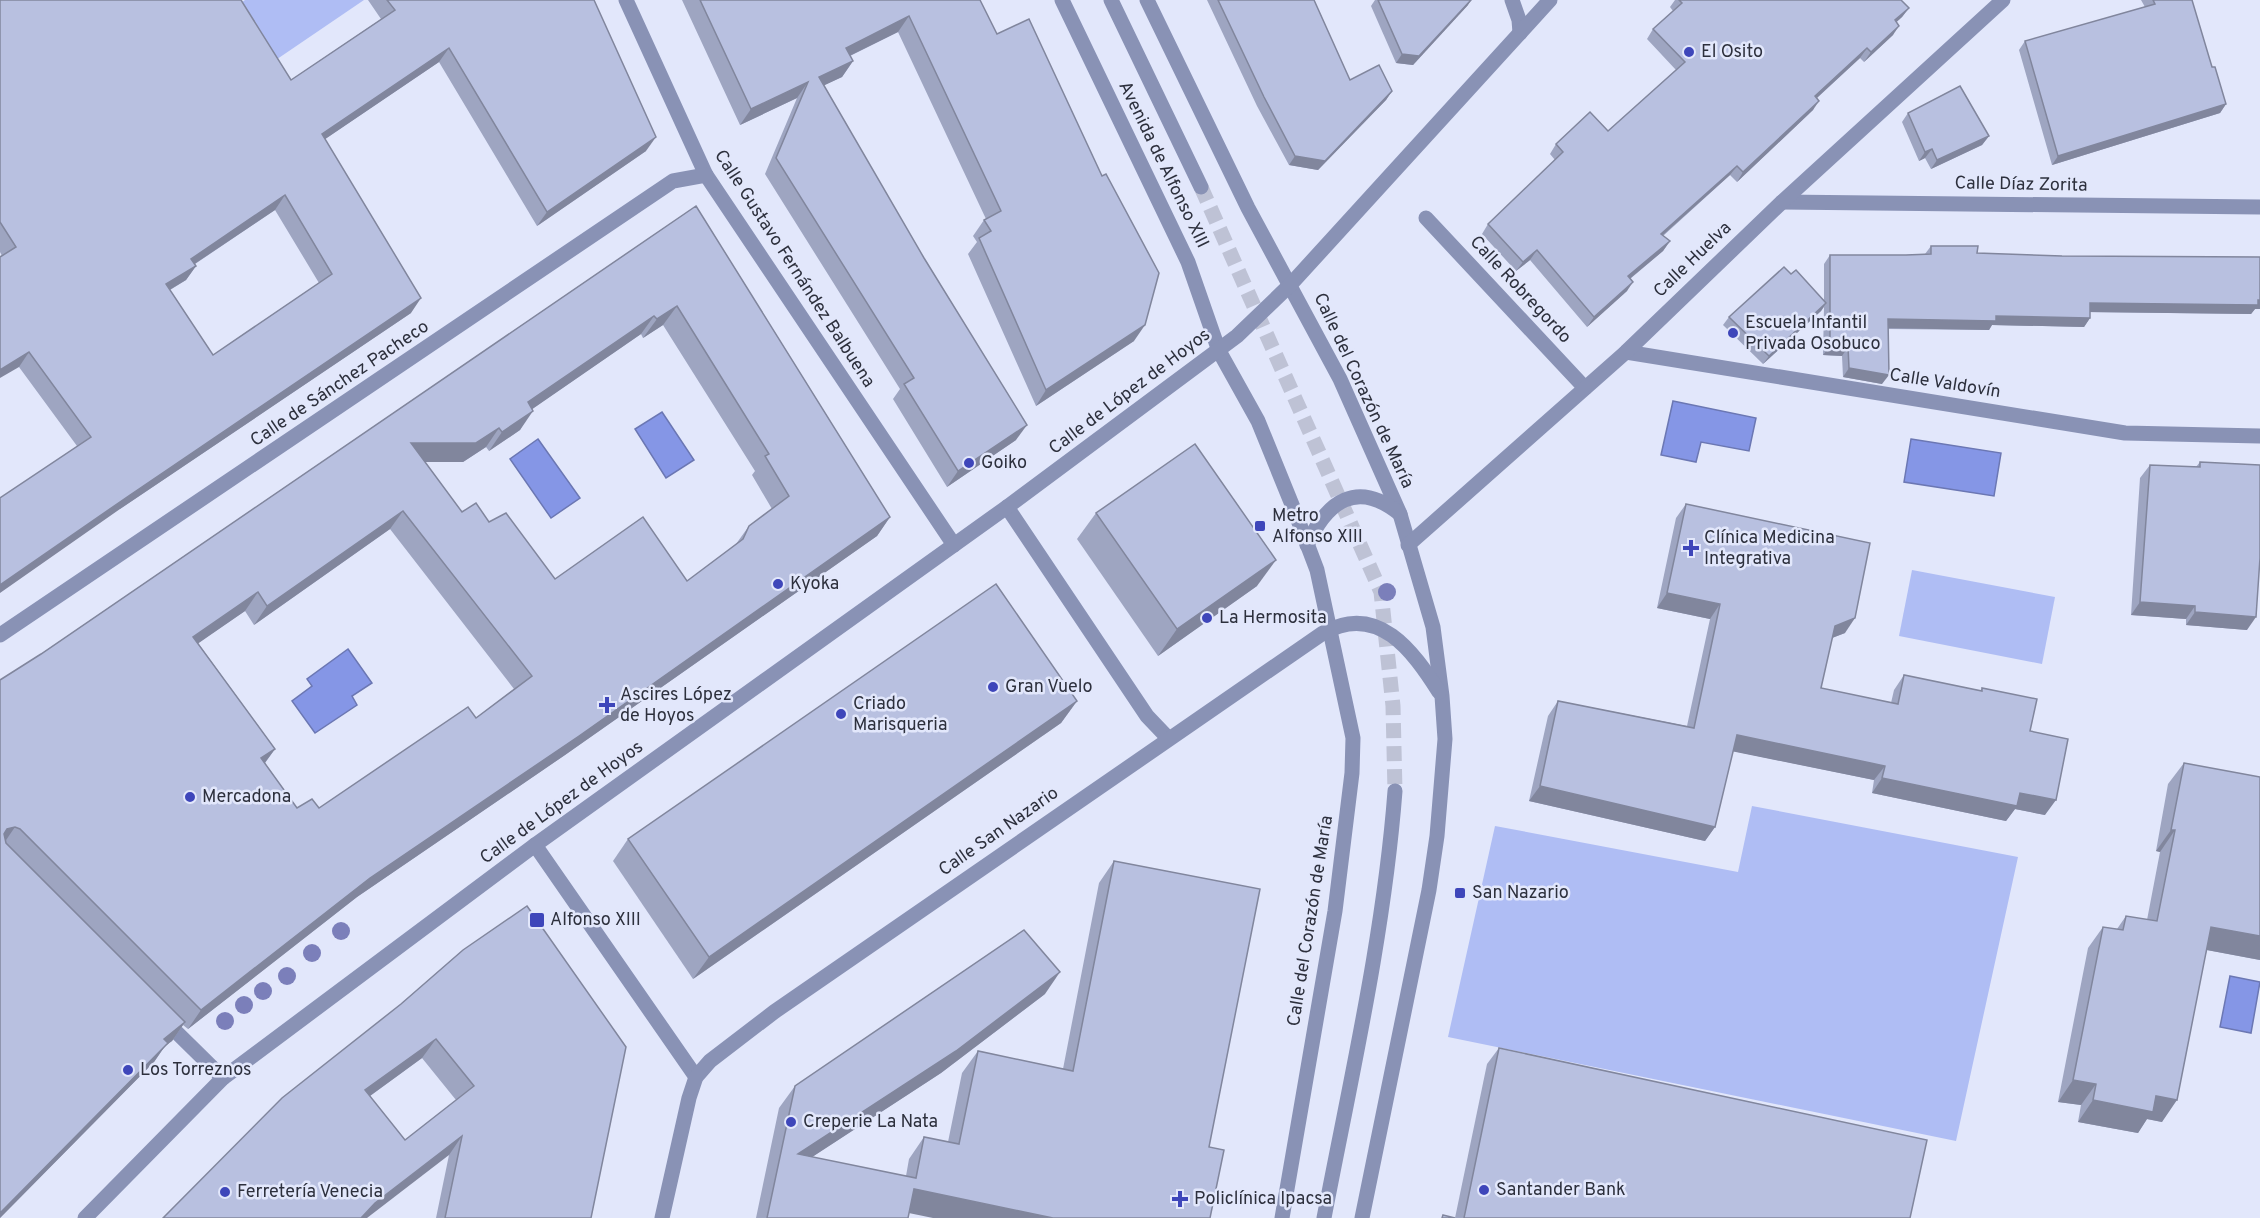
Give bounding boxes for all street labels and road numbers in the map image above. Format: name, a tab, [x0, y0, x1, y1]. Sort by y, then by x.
street label: Avenida de Alfonso XIII	[1113, 78, 1213, 252]
street label: Calle Gustavo Fernández Balbuena	[708, 146, 880, 392]
street label: Calle Díaz Zorita	[1954, 172, 2088, 198]
street label: Calle Huelva	[1649, 217, 1737, 303]
street label: Calle Robregordo	[1464, 231, 1576, 349]
street label: Calle del Corazón de María	[1308, 290, 1418, 492]
street label: Calle de Sánchez Pacheco	[246, 316, 434, 452]
street label: Calle de López de Hoyos	[1045, 324, 1215, 460]
street label: Calle Valdovín	[1888, 364, 2002, 404]
street label: Calle de López de Hoyos	[476, 736, 648, 870]
street label: Calle San Nazario	[935, 782, 1063, 882]
street label: Calle del Corazón de María	[1283, 814, 1339, 1028]

